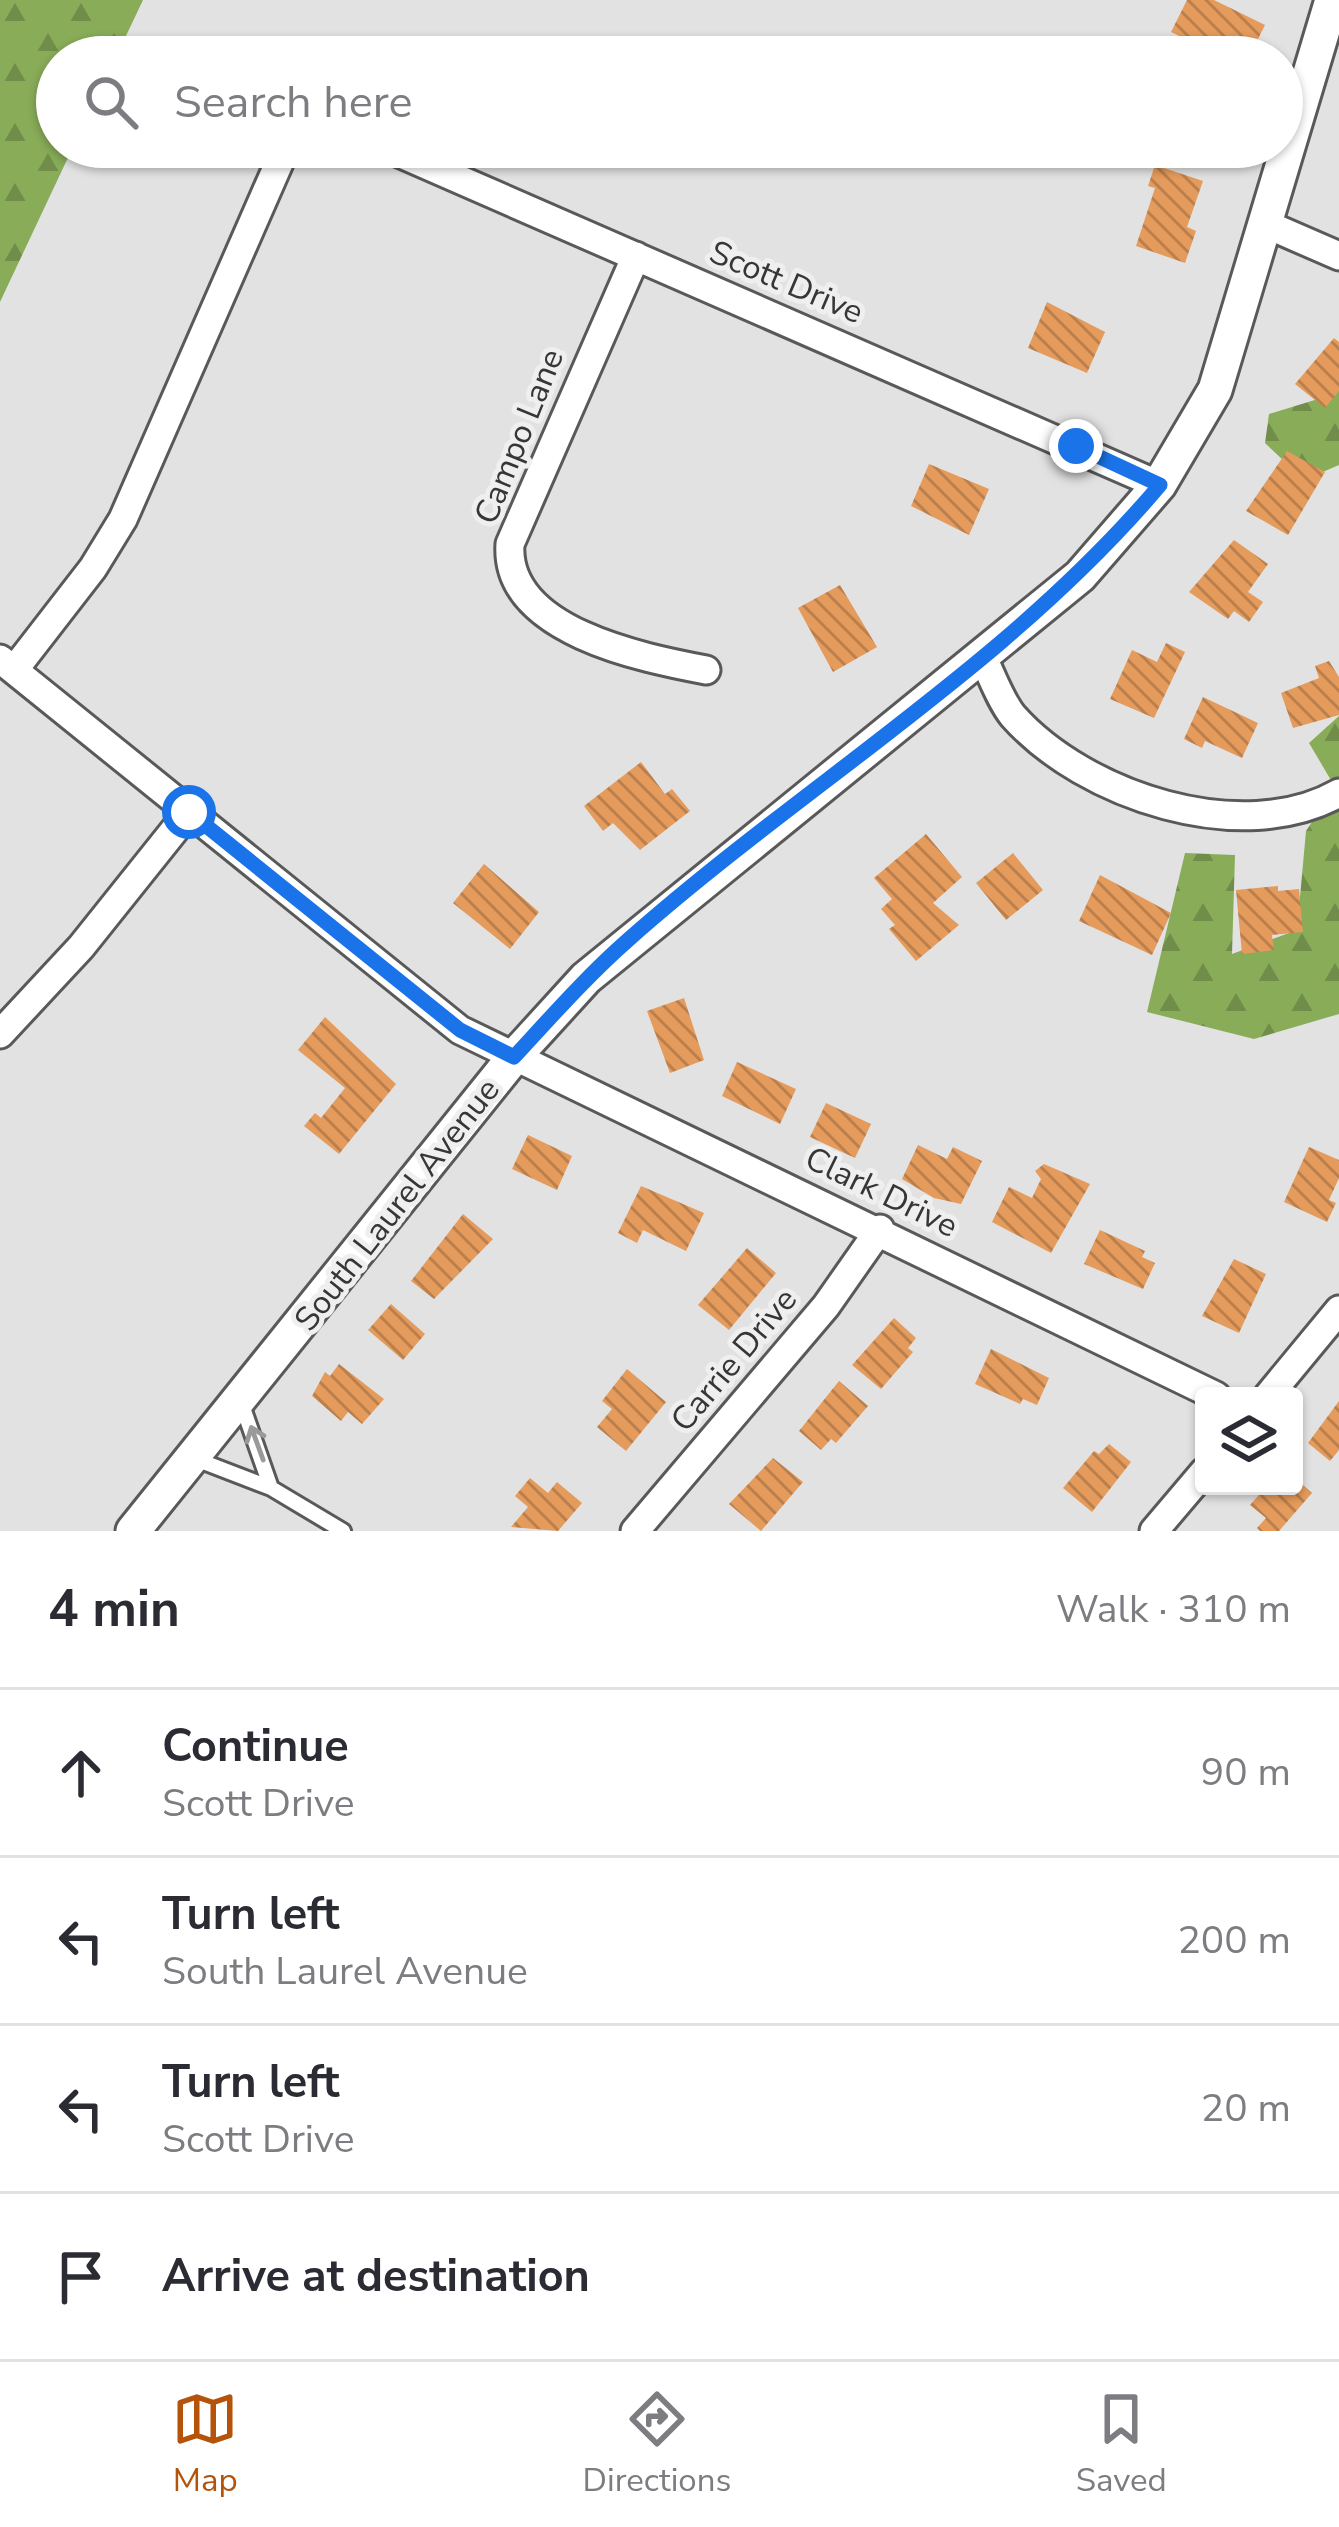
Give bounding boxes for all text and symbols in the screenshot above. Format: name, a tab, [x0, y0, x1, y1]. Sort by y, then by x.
search box	[36, 36, 1303, 168]
icon: search	[78, 69, 144, 135]
text: Search here	[174, 72, 413, 133]
street label: Scott Drive	[703, 230, 870, 335]
street label: Campo Lane	[464, 342, 575, 531]
route end	[1049, 419, 1103, 473]
route start	[162, 785, 216, 839]
street label: South Laurel Avenue	[284, 1069, 510, 1341]
street label: Clark Drive	[798, 1136, 965, 1249]
street label: Carrie Drive	[661, 1279, 808, 1441]
map controls	[1195, 1387, 1303, 1495]
button: layers	[1195, 1387, 1303, 1495]
one-way arrow	[245, 1425, 266, 1462]
text: 4 min	[48, 1574, 180, 1644]
text: Walk · 310 m	[1056, 1583, 1291, 1636]
text: Continue	[162, 1716, 349, 1777]
icon: ahead	[48, 1740, 114, 1806]
text: 90 m	[1201, 1746, 1291, 1799]
text: Scott Drive	[162, 1777, 354, 1830]
text: Turn left	[162, 1884, 340, 1945]
icon: left	[48, 1908, 114, 1974]
text: 200 m	[1177, 1914, 1291, 1967]
text: South Laurel Avenue	[162, 1945, 528, 1998]
text: Turn left	[162, 2052, 340, 2113]
icon: left	[48, 2076, 114, 2142]
text: 20 m	[1201, 2082, 1291, 2135]
text: Scott Drive	[162, 2113, 354, 2166]
icon: arrive	[48, 2244, 114, 2310]
text: Arrive at destination	[162, 2246, 590, 2307]
tab: Map	[172, 2386, 238, 2503]
tab: Directions	[583, 2386, 731, 2503]
tab: Saved	[1076, 2386, 1167, 2503]

